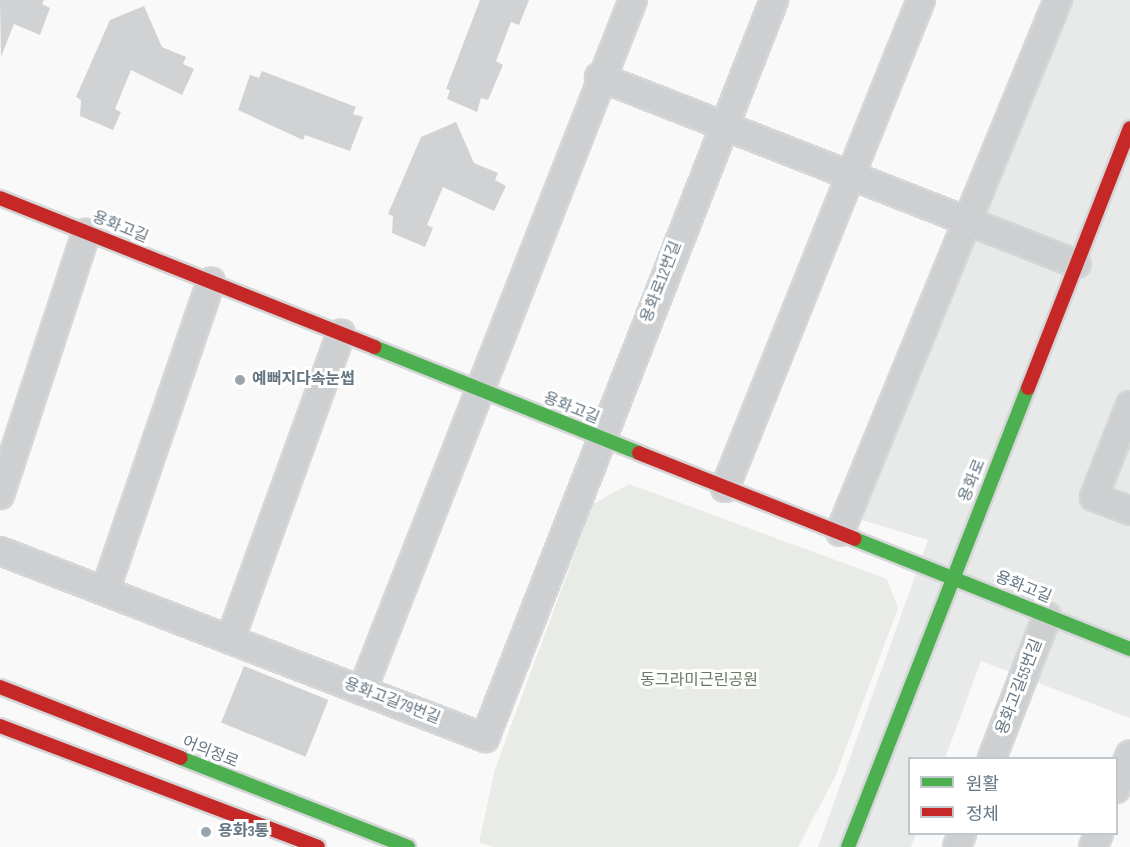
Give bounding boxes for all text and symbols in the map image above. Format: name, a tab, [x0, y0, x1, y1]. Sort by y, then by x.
street label: 용화고길	[89, 208, 151, 248]
street label: 용화로12번길	[638, 238, 686, 326]
place label: 예뻐지다속눈썹	[252, 370, 355, 390]
marker: 예뻐지다속눈썹	[233, 373, 247, 387]
street label: 용화고길	[540, 389, 602, 429]
street label: 용화로	[956, 457, 990, 505]
street label: 용화고길	[992, 568, 1054, 608]
street label: 용화고길55번길	[993, 636, 1047, 738]
park label: 동그라미근린공원	[640, 671, 758, 691]
street label: 용화고길79번길	[341, 675, 443, 729]
street label: 어의정로	[179, 733, 241, 773]
legend	[908, 757, 1118, 835]
text: 원활	[966, 774, 999, 795]
text: 정체	[966, 804, 999, 825]
place label: 용화3통	[218, 822, 269, 842]
marker: 용화3통	[199, 825, 213, 839]

